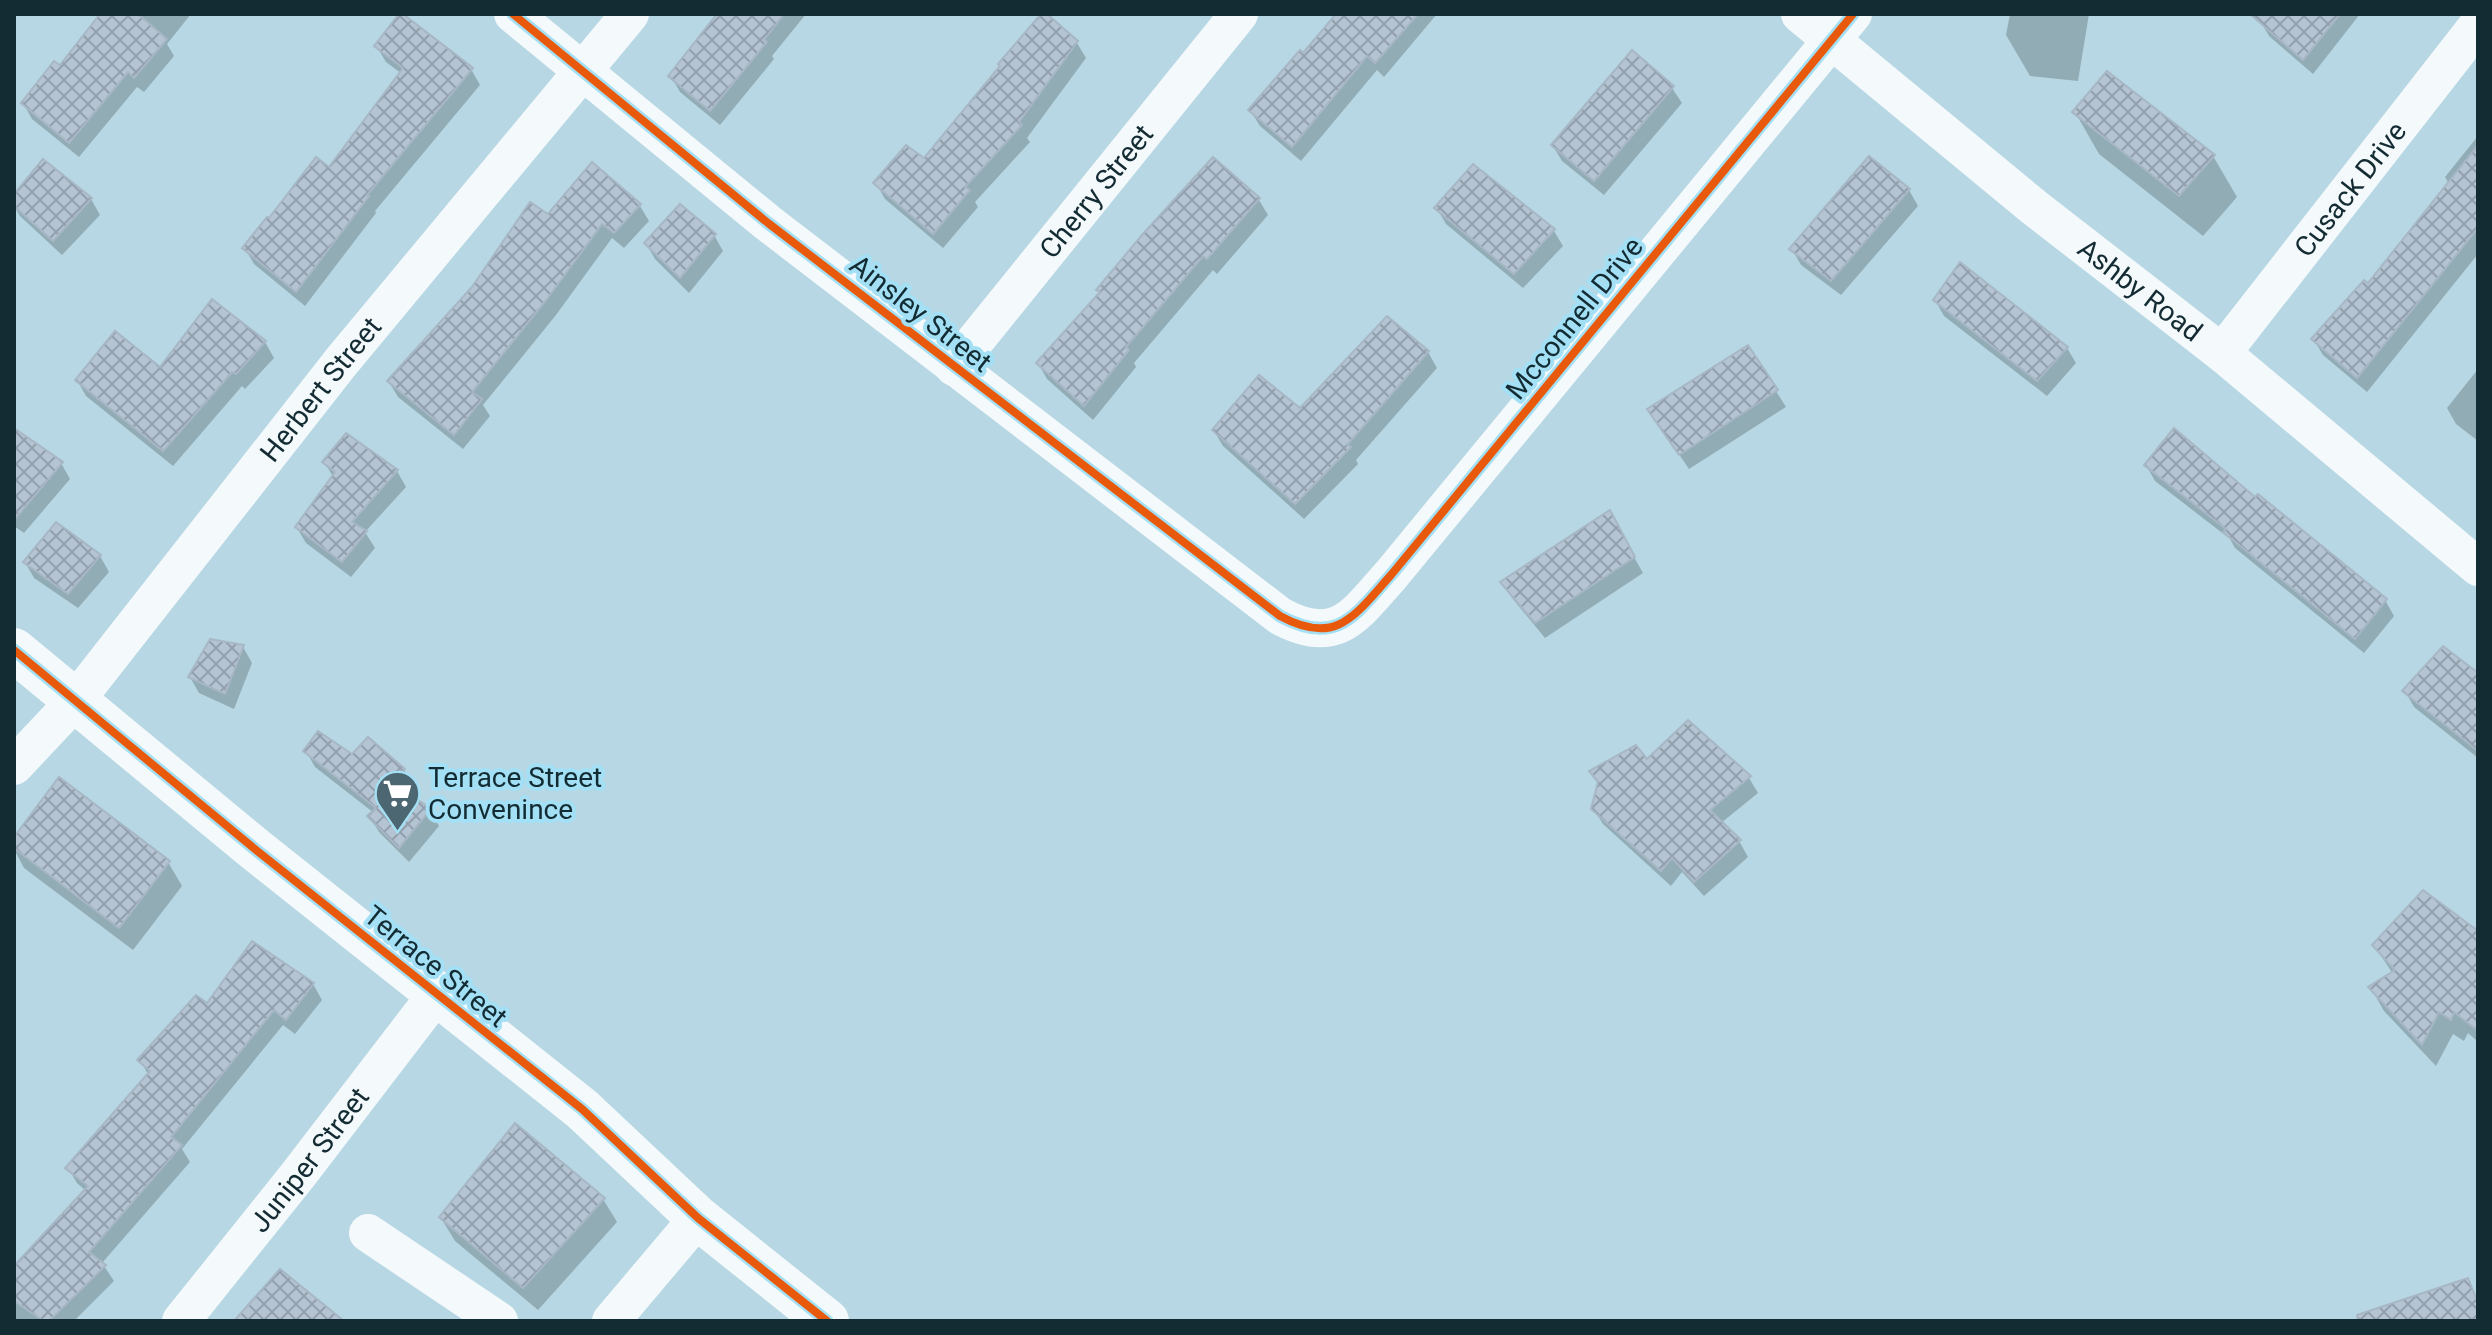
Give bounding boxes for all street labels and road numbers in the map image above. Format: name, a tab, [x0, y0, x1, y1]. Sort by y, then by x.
street label: Cusack Drive	[2287, 115, 2413, 263]
street label: Cherry Street	[1033, 118, 1160, 265]
street label: Mcconnell Drive	[1499, 231, 1650, 406]
street label: Ashby Road	[2071, 232, 2209, 349]
street label: Ainsley Street	[843, 248, 998, 379]
street label: Herbert Street	[253, 311, 388, 468]
street label: Terrace Street	[358, 899, 514, 1034]
street label: Juniper Street	[243, 1081, 376, 1239]

